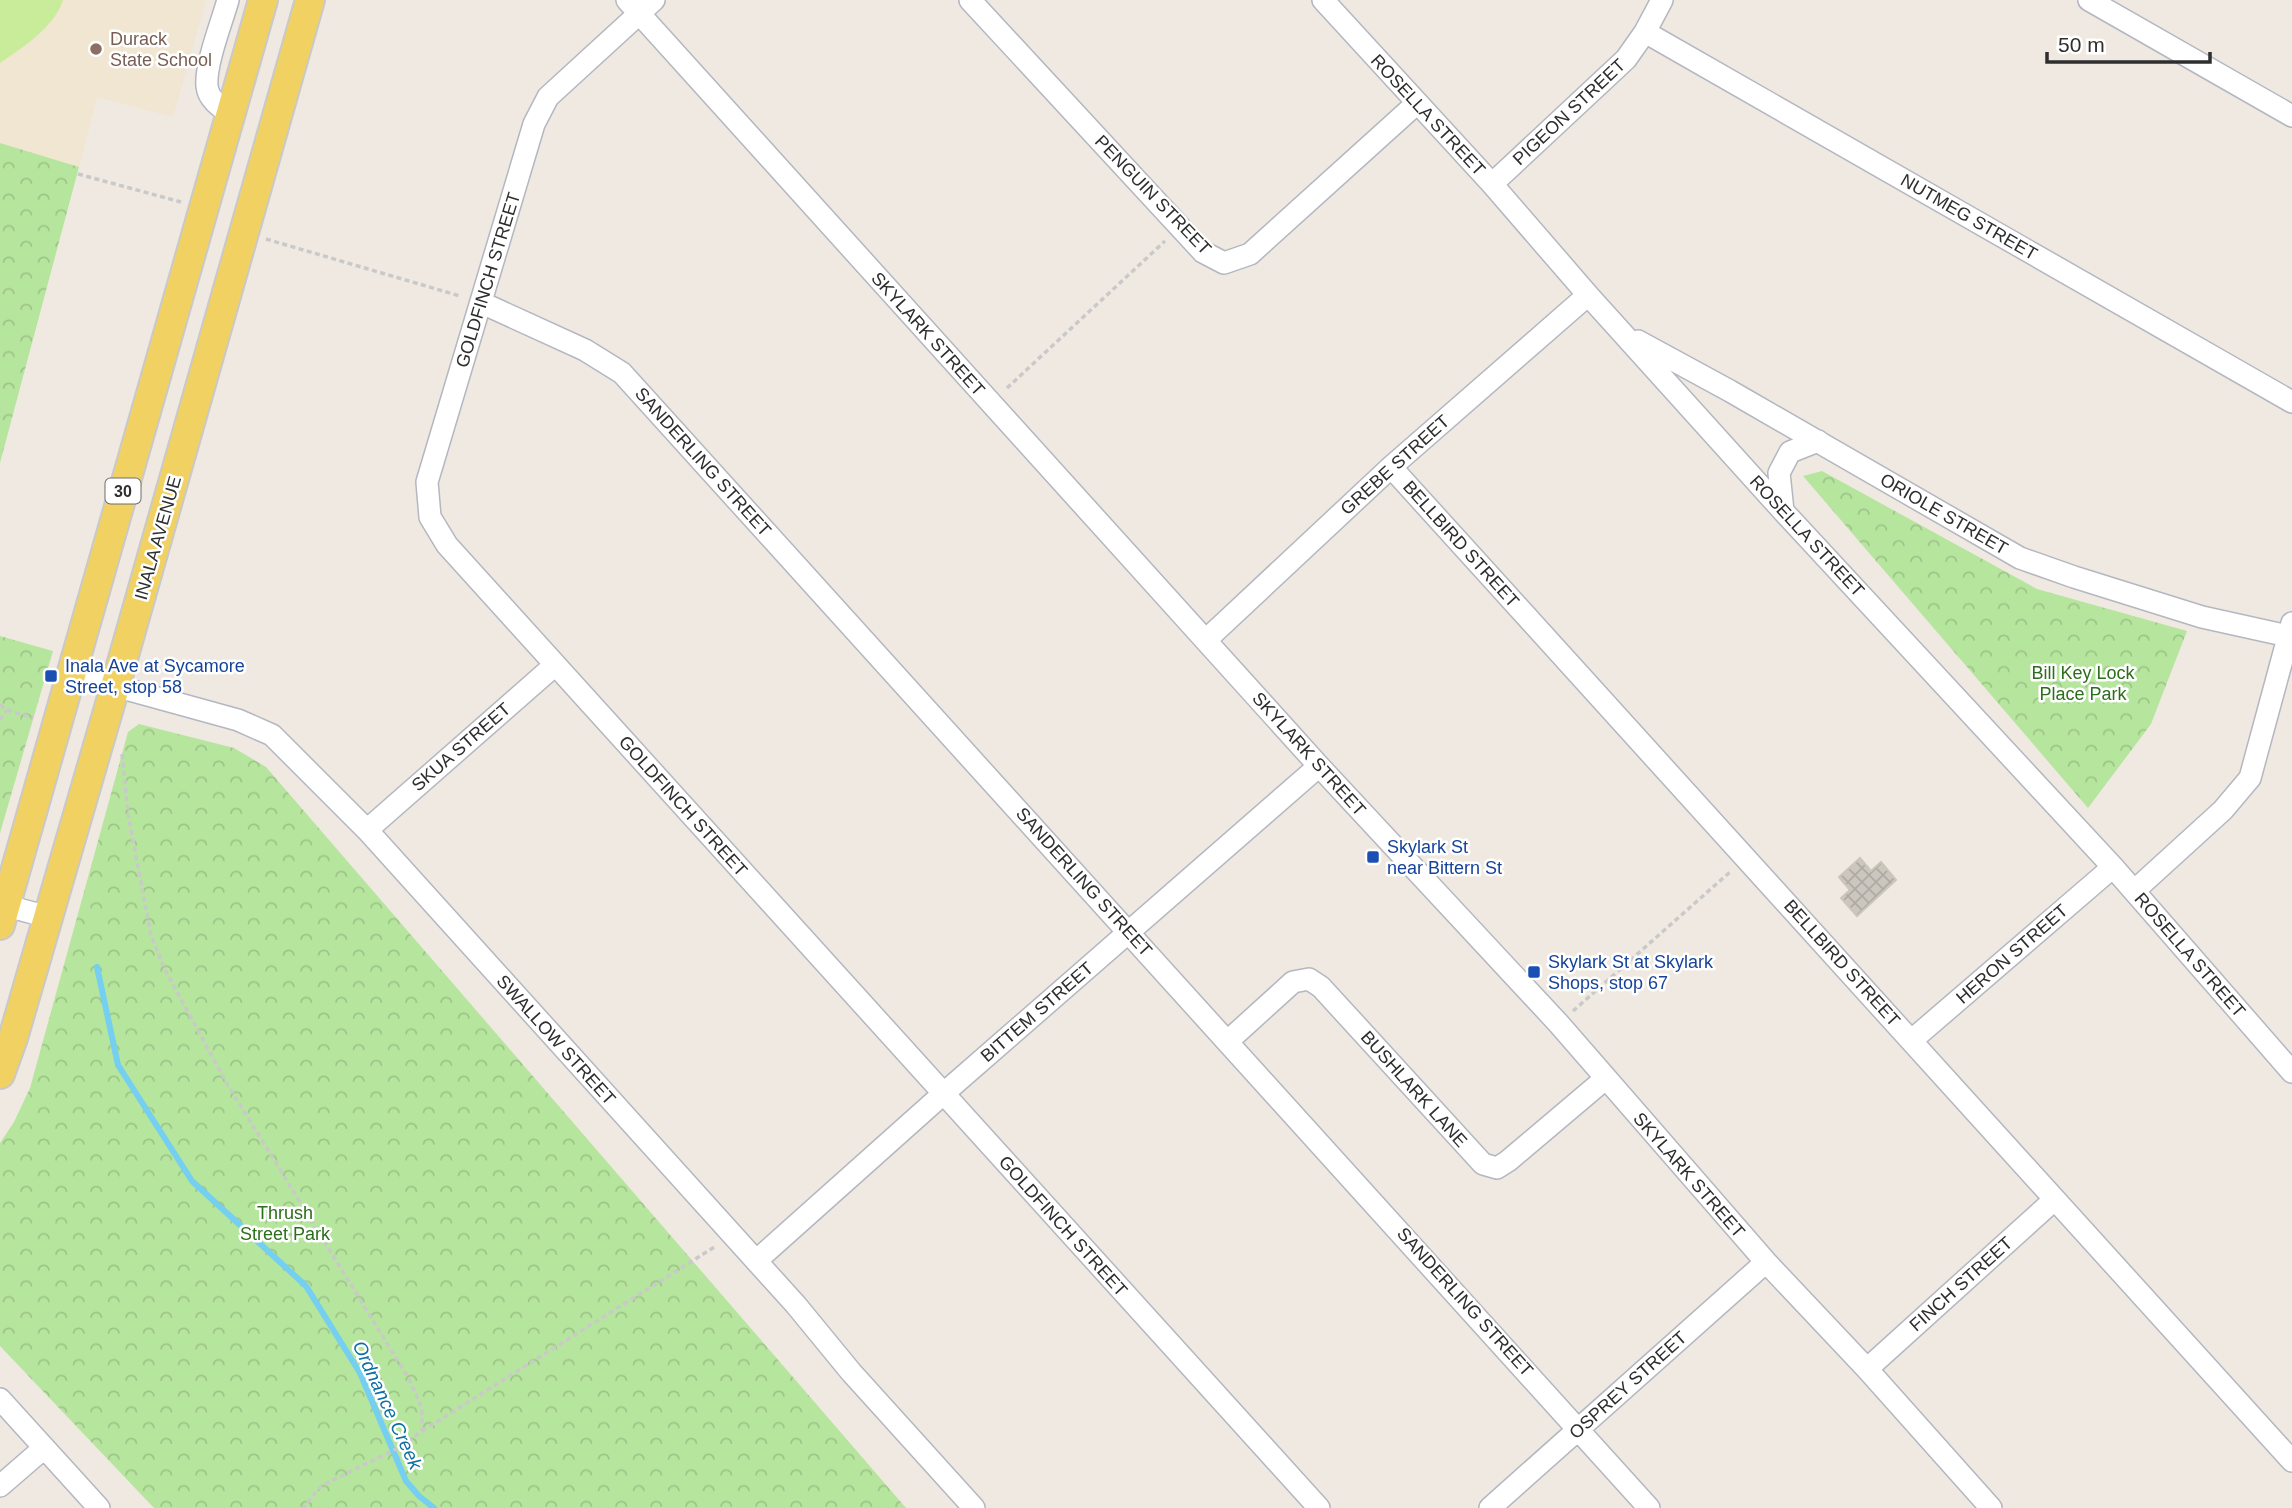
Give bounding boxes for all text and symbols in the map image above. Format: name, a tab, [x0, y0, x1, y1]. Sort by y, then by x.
scale bar	[2047, 21, 2210, 65]
place label: Durack State School	[110, 29, 212, 70]
text: 50 m	[2058, 33, 2105, 56]
marker: Durack State School	[88, 41, 104, 57]
street label: ROSELLA STREET	[1367, 50, 1489, 180]
street label: PIGEON STREET	[1509, 55, 1629, 169]
street label: PENGUIN STREET	[1091, 131, 1215, 259]
street label: NUTMEG STREET	[1897, 170, 2041, 264]
street label: GOLDFINCH STREET	[452, 190, 524, 370]
street label: SKYLARK STREET	[867, 268, 989, 400]
street label: SANDERLING STREET	[631, 384, 775, 540]
street label: GREBE STREET	[1337, 411, 1453, 519]
street label: ORIOLE STREET	[1877, 469, 2011, 559]
street label: ROSELLA STREET	[1746, 471, 1868, 601]
street label: INALA AVENUE	[131, 474, 185, 602]
street label: BELLBIRD STREET	[1399, 477, 1523, 611]
road number: 30	[106, 478, 140, 504]
place label: Inala Ave at Sycamore Street, stop 58	[65, 656, 245, 697]
park label: Bill Key Lock Place Park	[2031, 663, 2136, 704]
marker: Inala Ave at Sycamore Street, stop 58	[43, 668, 59, 684]
street label: SKYLARK STREET	[1248, 688, 1370, 820]
street label: SKUA STREET	[408, 699, 514, 795]
street label: GOLDFINCH STREET	[615, 732, 751, 880]
street label: SANDERLING STREET	[1012, 804, 1156, 960]
place label: Skylark St near Bittern St	[1387, 837, 1502, 878]
marker: Skylark St near Bittern St	[1365, 849, 1381, 865]
street label: ROSELLA STREET	[2131, 889, 2249, 1021]
street label: BELLBIRD STREET	[1780, 896, 1904, 1030]
street label: HERON STREET	[1952, 900, 2072, 1008]
place label: Skylark St at Skylark Shops, stop 67	[1548, 952, 1714, 993]
street label: BITTEM STREET	[977, 958, 1097, 1066]
marker: Skylark St at Skylark Shops, stop 67	[1526, 964, 1542, 980]
street label: SWALLOW STREET	[493, 971, 619, 1109]
street label: BUSHLARK LANE	[1357, 1027, 1471, 1151]
street label: SKYLARK STREET	[1629, 1108, 1749, 1242]
street label: GOLDFINCH STREET	[995, 1152, 1131, 1300]
park label: Thrush Street Park	[240, 1203, 331, 1244]
street label: SANDERLING STREET	[1393, 1224, 1537, 1380]
street label: FINCH STREET	[1906, 1233, 2016, 1335]
street label: OSPREY STREET	[1565, 1327, 1691, 1443]
water label: Ordnance Creek	[349, 1338, 427, 1474]

